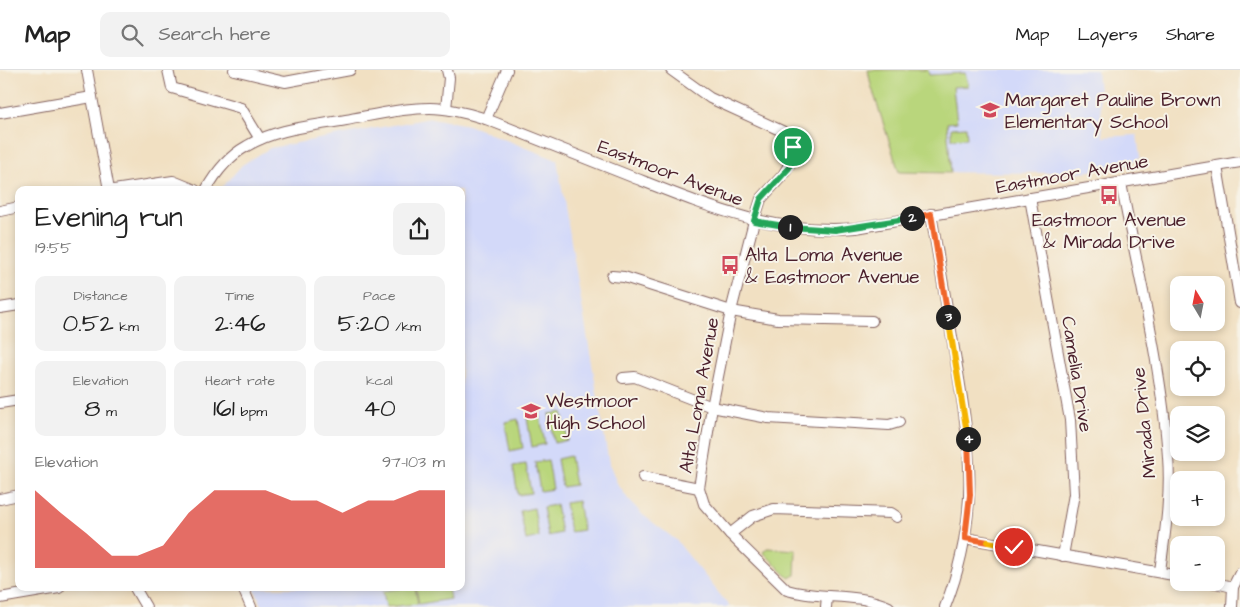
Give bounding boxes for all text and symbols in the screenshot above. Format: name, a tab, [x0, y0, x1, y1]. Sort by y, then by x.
search box	[100, 12, 450, 57]
text: Map	[25, 18, 70, 52]
icon: search	[118, 21, 146, 49]
text: Search here	[158, 21, 271, 48]
text: Map	[1015, 22, 1049, 47]
text: Layers	[1077, 22, 1138, 47]
text: Share	[1166, 22, 1215, 47]
place label: Margaret Pauline Brown Elementary School	[1005, 87, 1221, 137]
school or university icon: Margaret Pauline Brown Elementary School	[979, 99, 1001, 121]
pin	[772, 126, 814, 168]
street label: Eastmoor Avenue	[594, 133, 747, 214]
icon: arrive	[779, 133, 807, 161]
street label: Eastmoor Avenue	[994, 148, 1150, 201]
bus stop icon: Eastmoor Avenue & Mirada Drive	[1098, 184, 1120, 206]
text: Evening run	[35, 198, 183, 237]
button: share	[393, 203, 445, 255]
pin: 2	[900, 206, 924, 230]
place label: Eastmoor Avenue & Mirada Drive	[1032, 207, 1186, 256]
text: 2	[908, 208, 917, 228]
pin: 1	[778, 214, 802, 240]
text: 1	[790, 217, 791, 237]
text: 19:55	[35, 237, 71, 259]
place label: Alta Loma Avenue & Eastmoor Avenue	[745, 242, 919, 291]
bus stop icon: Alta Loma Avenue & Eastmoor Avenue	[719, 254, 741, 276]
north arrow	[1170, 276, 1225, 331]
map controls	[1170, 276, 1225, 591]
text: Distance	[73, 286, 128, 306]
text: Time	[225, 286, 255, 306]
text: Pace	[363, 286, 396, 306]
pin: 3	[936, 304, 960, 330]
text: 0.52	[62, 306, 114, 341]
text: 2:46	[214, 306, 266, 341]
text: 5:20	[338, 306, 390, 341]
text: 3	[945, 307, 952, 327]
street label: Camelia Drive	[1054, 314, 1099, 434]
street label: Alta Loma Avenue	[672, 315, 726, 475]
text: km	[114, 317, 139, 337]
text: /km	[390, 317, 421, 337]
button: locate	[1170, 341, 1225, 396]
street label: Mirada Drive	[1125, 366, 1164, 480]
text: Elevation	[73, 371, 128, 391]
text: Heart rate	[205, 371, 275, 391]
text: kcal	[366, 371, 393, 391]
place label: Westmoor High School	[546, 388, 645, 438]
text: 8	[84, 391, 101, 426]
text: 161	[213, 391, 235, 426]
text: 40	[363, 391, 396, 426]
school or university icon: Westmoor High School	[520, 400, 542, 422]
text: m	[101, 402, 117, 422]
text: bpm	[235, 402, 267, 422]
button: layers	[1170, 406, 1225, 461]
pin: 4	[956, 426, 980, 452]
text: 4	[964, 429, 973, 449]
text: Elevation	[35, 451, 98, 473]
text: 97–103 m	[382, 451, 445, 473]
button: +	[1170, 471, 1225, 526]
pin	[993, 526, 1035, 568]
icon: check	[1000, 533, 1028, 561]
button: −	[1170, 536, 1225, 591]

